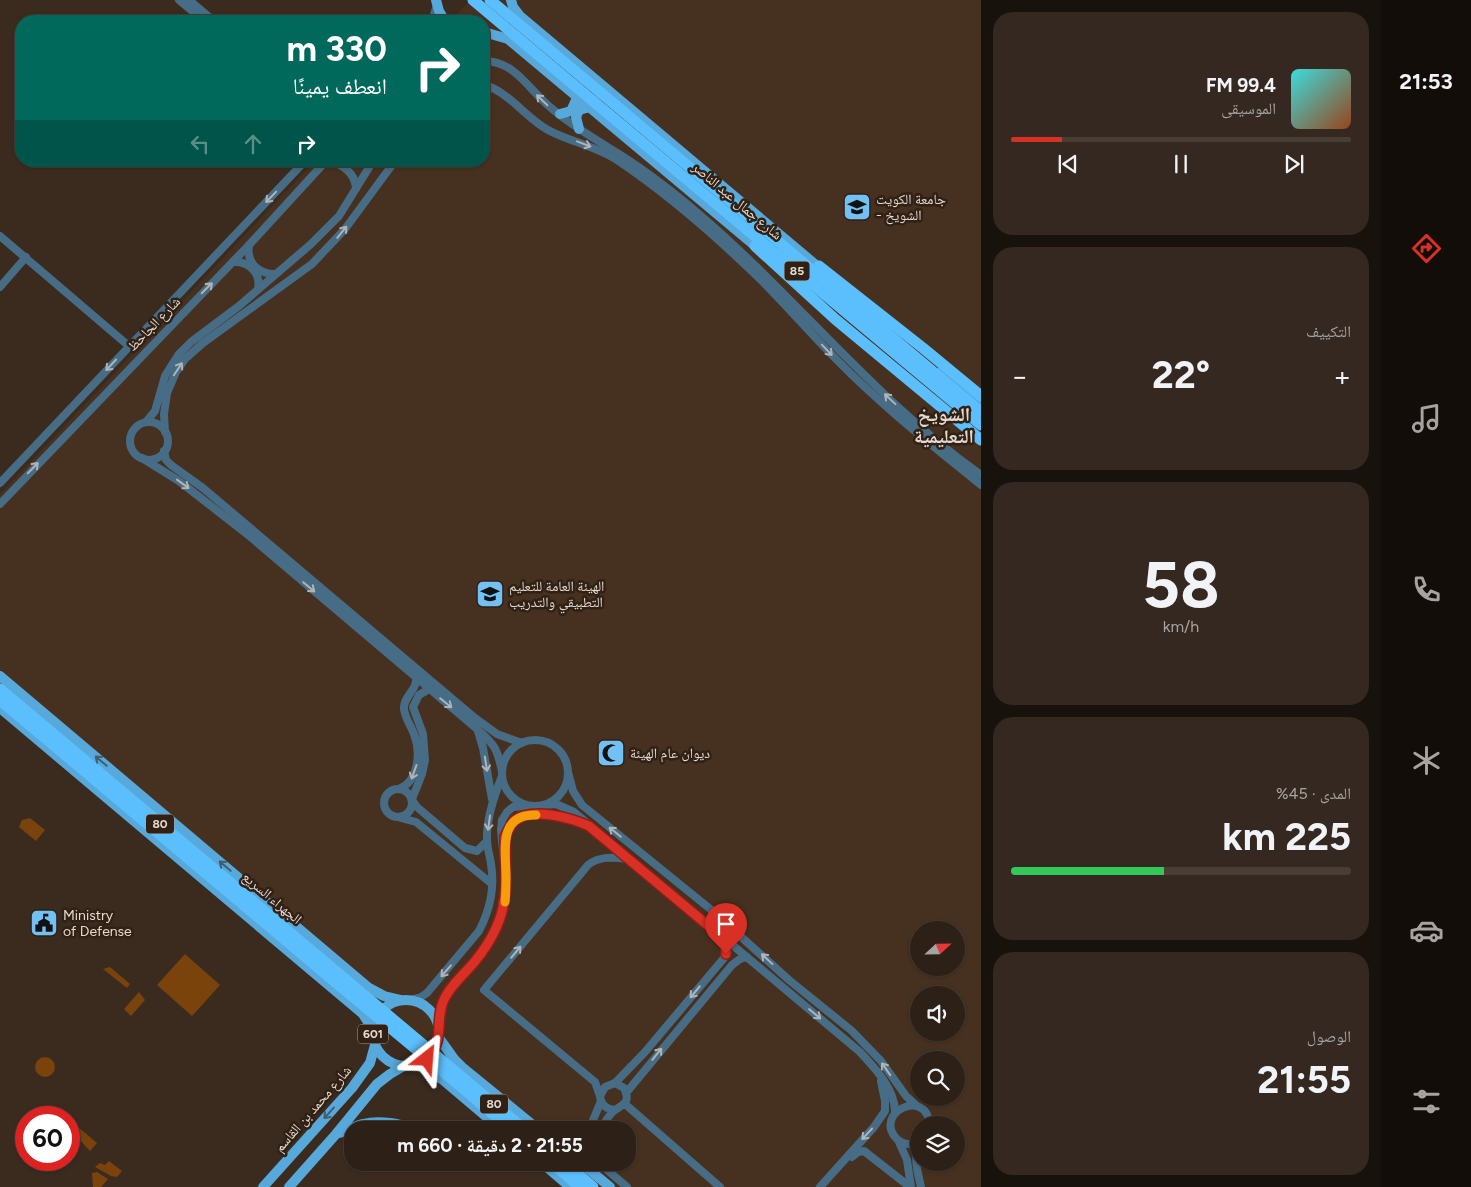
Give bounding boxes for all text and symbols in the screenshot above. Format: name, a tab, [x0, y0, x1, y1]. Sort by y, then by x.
text: 330 m	[287, 28, 387, 70]
icon: right	[405, 35, 470, 100]
text: 21:53	[1399, 68, 1453, 95]
text: انعطف يمينًا	[293, 73, 387, 100]
text: 99.4 FM	[1206, 74, 1276, 97]
one-way arrow	[536, 94, 549, 106]
text: الموسيقى	[1221, 99, 1276, 118]
icon: left	[186, 130, 214, 158]
icon: ahead	[239, 130, 267, 158]
icon: right	[292, 130, 320, 158]
one-way arrow	[577, 141, 592, 150]
icon: previous	[1054, 150, 1082, 178]
icon: pause	[1167, 150, 1195, 178]
icon: next	[1280, 150, 1308, 178]
street label: شارع جمال عبد الناصر	[687, 158, 785, 244]
one-way arrow	[265, 190, 277, 203]
place label: جامعة الكويت - الشويخ	[876, 191, 946, 225]
school or university icon: جامعة الكويت - الشويخ	[842, 192, 872, 222]
one-way arrow	[337, 225, 348, 238]
icon: directions	[1409, 231, 1444, 266]
road number: 85	[784, 262, 810, 280]
one-way arrow	[201, 282, 213, 294]
street label: شارع الجاحظ	[124, 293, 185, 355]
text: التكييف	[1306, 322, 1351, 341]
one-way arrow	[821, 344, 833, 356]
text: 22°	[1152, 352, 1210, 398]
one-way arrow	[105, 359, 117, 371]
text: −	[1011, 359, 1028, 393]
text: +	[1334, 359, 1351, 393]
one-way arrow	[173, 362, 183, 376]
one-way arrow	[883, 393, 896, 405]
icon: music	[1409, 401, 1444, 436]
district label: الشويخ التعليمية	[914, 403, 974, 448]
one-way arrow	[27, 462, 39, 475]
one-way arrow	[176, 479, 190, 489]
text: 58	[1142, 545, 1220, 623]
icon: phone	[1409, 572, 1444, 607]
place label: الهيئة العامة للتعليم التطبيقي والتدريب	[509, 578, 604, 613]
school or university icon: الهيئة العامة للتعليم التطبيقي والتدريب	[475, 579, 505, 609]
one-way arrow	[302, 581, 315, 592]
text: km/h	[1163, 617, 1199, 636]
one-way arrow	[439, 698, 452, 709]
mosque icon: ديوان عام الهيئة	[596, 738, 626, 768]
icon: climate	[1409, 743, 1444, 778]
place label: ديوان عام الهيئة	[630, 745, 710, 763]
one-way arrow	[94, 755, 107, 767]
one-way arrow	[481, 755, 491, 771]
one-way arrow	[409, 764, 418, 779]
text: المدى · 45%	[1276, 784, 1351, 803]
road number: 80	[146, 814, 174, 834]
text: 225 km	[1222, 814, 1351, 860]
one-way arrow	[483, 815, 493, 831]
one-way arrow	[609, 827, 622, 838]
one-way arrow	[218, 860, 231, 872]
street label: الجهراء السريع	[238, 868, 305, 928]
pin	[705, 903, 747, 954]
place label: Ministry of Defense	[63, 907, 132, 940]
public building icon: Ministry of Defense	[29, 908, 59, 938]
icon: arrive	[712, 910, 740, 938]
icon: car	[1409, 913, 1444, 948]
north arrow	[910, 921, 965, 976]
map controls	[910, 921, 965, 1171]
one-way arrow	[510, 946, 521, 959]
one-way arrow	[760, 953, 773, 965]
one-way arrow	[441, 964, 452, 977]
one-way arrow	[690, 985, 701, 998]
button: sound	[910, 986, 965, 1041]
one-way arrow	[808, 1008, 821, 1019]
road number: 601	[358, 1024, 388, 1044]
text: الوصول	[1307, 1027, 1351, 1046]
position arrow	[400, 1032, 452, 1084]
one-way arrow	[651, 1048, 662, 1061]
button: search	[910, 1051, 965, 1106]
text: 21:55	[1257, 1057, 1351, 1103]
street label: شارع محمد بن القاسم	[271, 1062, 356, 1156]
one-way arrow	[881, 1062, 891, 1076]
icon: filters	[1409, 1084, 1444, 1119]
road number: 80	[480, 1094, 508, 1114]
speed limit sign: 60	[15, 1106, 80, 1171]
one-way arrow	[323, 1107, 335, 1120]
button: layers	[910, 1116, 965, 1171]
one-way arrow	[861, 1127, 873, 1140]
text: 21:55 · 2 دقيقة · 660 m	[397, 1134, 583, 1157]

